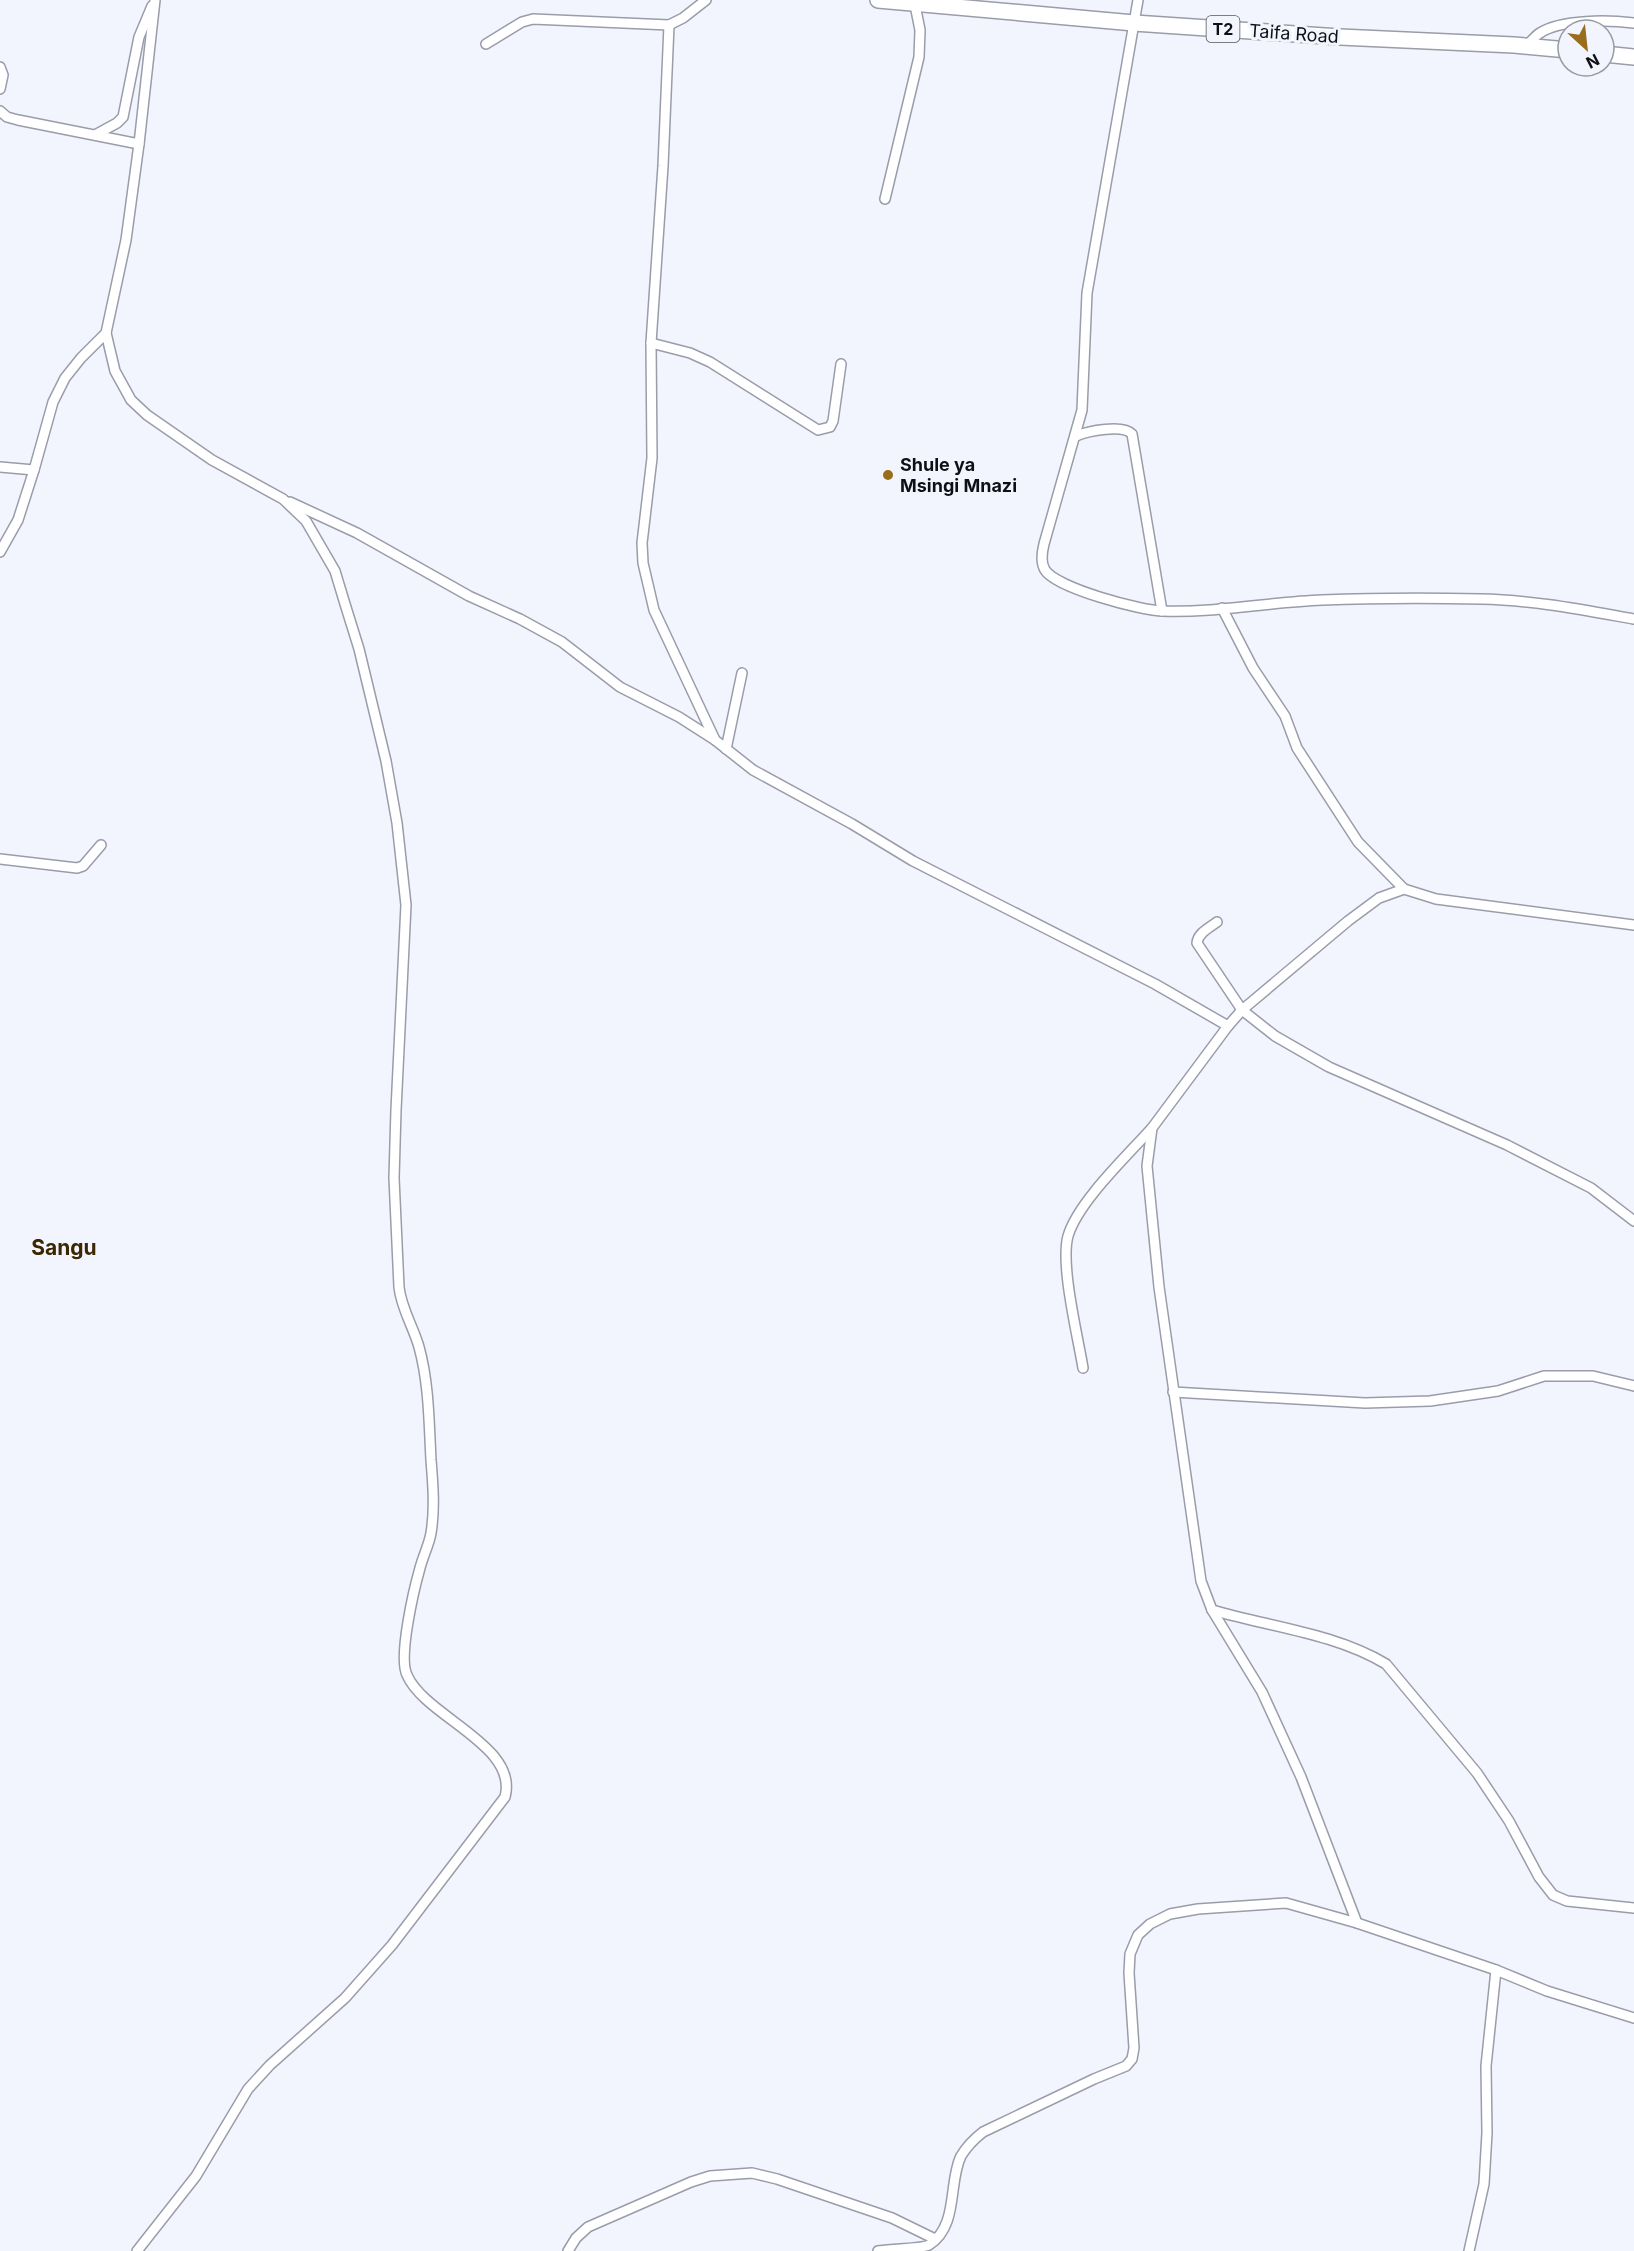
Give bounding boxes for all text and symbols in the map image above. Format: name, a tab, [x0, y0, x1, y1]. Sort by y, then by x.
road number: T2	[1206, 16, 1240, 42]
north arrow	[1556, 18, 1616, 78]
street label: Taifa Road	[1249, 20, 1340, 47]
text: N	[1583, 50, 1603, 73]
place label: Shule ya Msingi Mnazi	[900, 454, 1017, 496]
marker: Shule ya Msingi Mnazi	[881, 468, 895, 482]
district label: Sangu	[31, 1235, 97, 1260]

